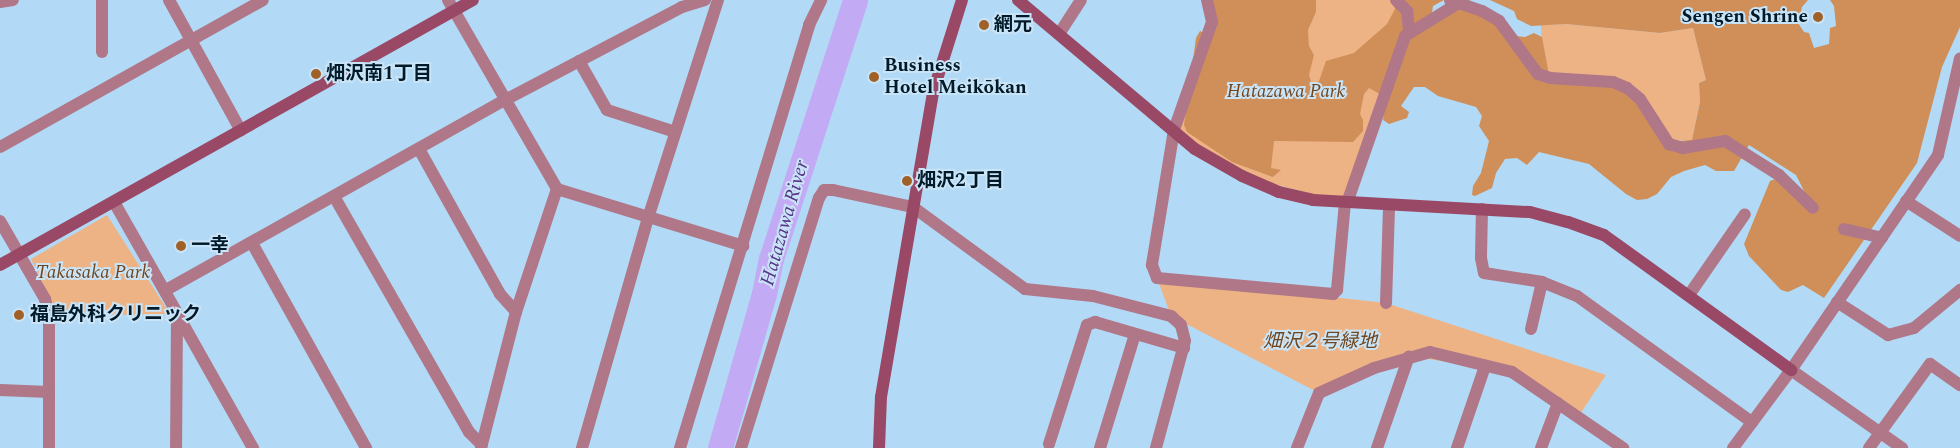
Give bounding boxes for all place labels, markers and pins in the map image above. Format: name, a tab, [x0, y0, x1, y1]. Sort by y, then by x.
place label: Sengen Shrine	[1681, 6, 1808, 28]
marker: Sengen Shrine	[1812, 11, 1824, 23]
place label: 網元	[994, 14, 1032, 36]
marker: 網元	[978, 19, 990, 31]
place label: Business Hotel Meikōkan	[884, 55, 1027, 99]
place label: 畑沢南1丁目	[326, 63, 432, 85]
marker: 畑沢南1丁目	[310, 68, 322, 80]
marker: Business Hotel Meikōkan	[868, 71, 880, 83]
place label: 畑沢2丁目	[917, 170, 1004, 192]
marker: 畑沢2丁目	[901, 175, 913, 187]
place label: 一幸	[191, 235, 229, 257]
marker: 一幸	[175, 240, 187, 252]
place label: 福島外科クリニック	[30, 304, 201, 326]
marker: 福島外科クリニック	[12, 308, 26, 322]

